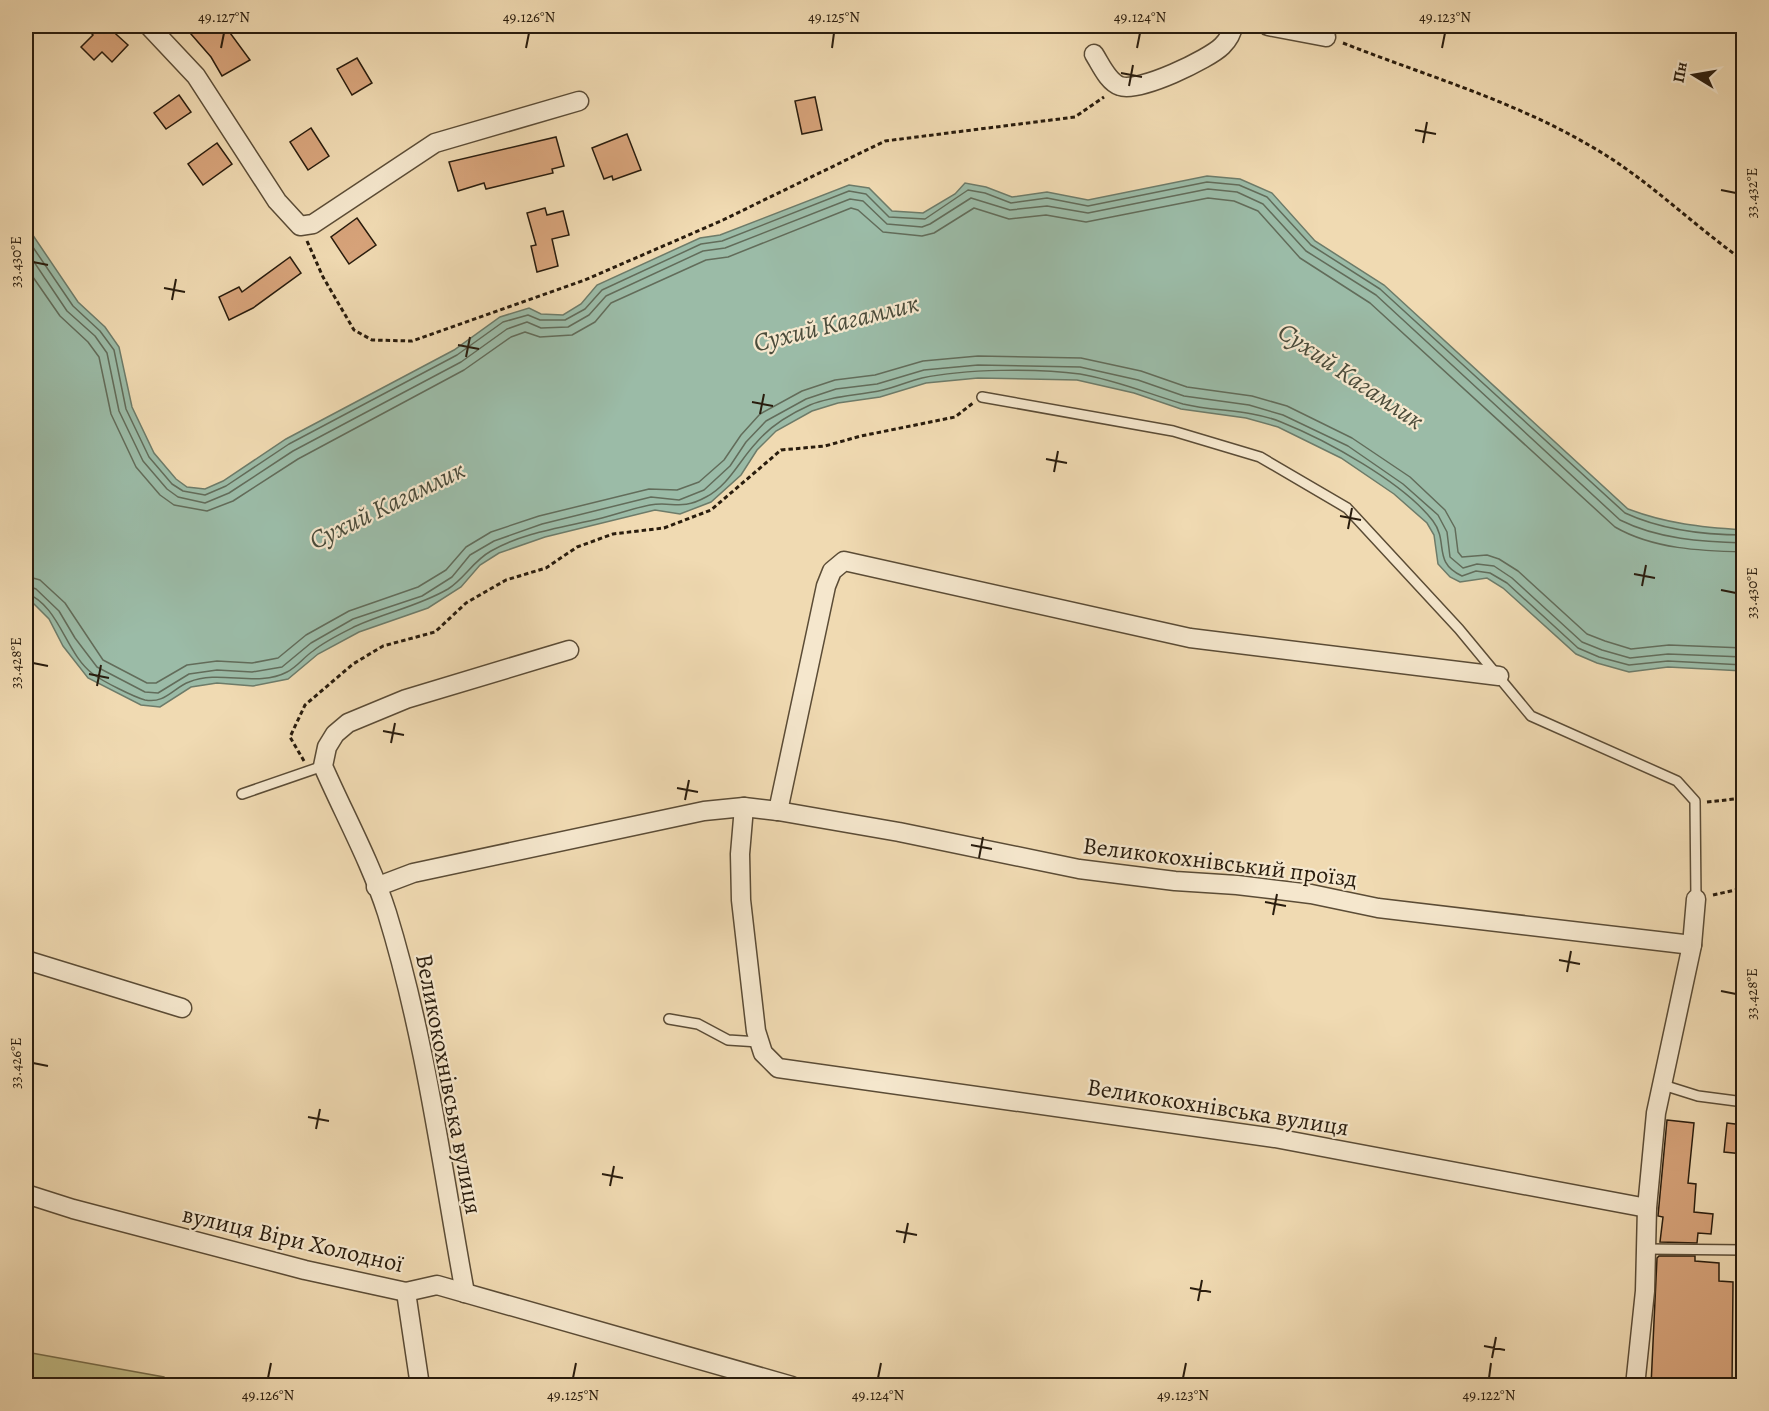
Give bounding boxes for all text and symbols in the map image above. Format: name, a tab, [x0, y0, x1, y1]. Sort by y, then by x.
text: 49.127°N	[198, 7, 250, 27]
text: 49.126°N	[503, 7, 556, 27]
text: 49.125°N	[808, 7, 860, 27]
text: 49.124°N	[1114, 7, 1166, 27]
text: 49.123°N	[1419, 7, 1471, 27]
north arrow	[1664, 45, 1724, 105]
text: Пн	[1667, 60, 1693, 85]
text: 33.432°E	[1742, 168, 1762, 218]
text: 33.430°E	[6, 236, 26, 288]
water label: Сухий Кагамлик	[750, 285, 923, 360]
water label: Сухий Кагамлик	[1271, 314, 1431, 438]
water label: Сухий Кагамлик	[303, 452, 471, 558]
text: 33.430°E	[1742, 567, 1762, 619]
text: 33.428°E	[6, 637, 26, 689]
street label: Великокохнівський проїзд	[1081, 829, 1359, 895]
street label: Великокохнівська вулиця	[408, 951, 490, 1217]
text: 33.428°E	[1742, 968, 1762, 1020]
text: 33.426°E	[6, 1037, 26, 1089]
street label: Великокохнівська вулиця	[1085, 1071, 1351, 1143]
street label: вулиця Віри Холодної	[179, 1198, 407, 1280]
text: 49.126°N	[242, 1385, 295, 1405]
text: 49.125°N	[547, 1385, 599, 1405]
text: 49.124°N	[852, 1385, 904, 1405]
text: 49.123°N	[1157, 1385, 1209, 1405]
text: 49.122°N	[1463, 1385, 1516, 1405]

